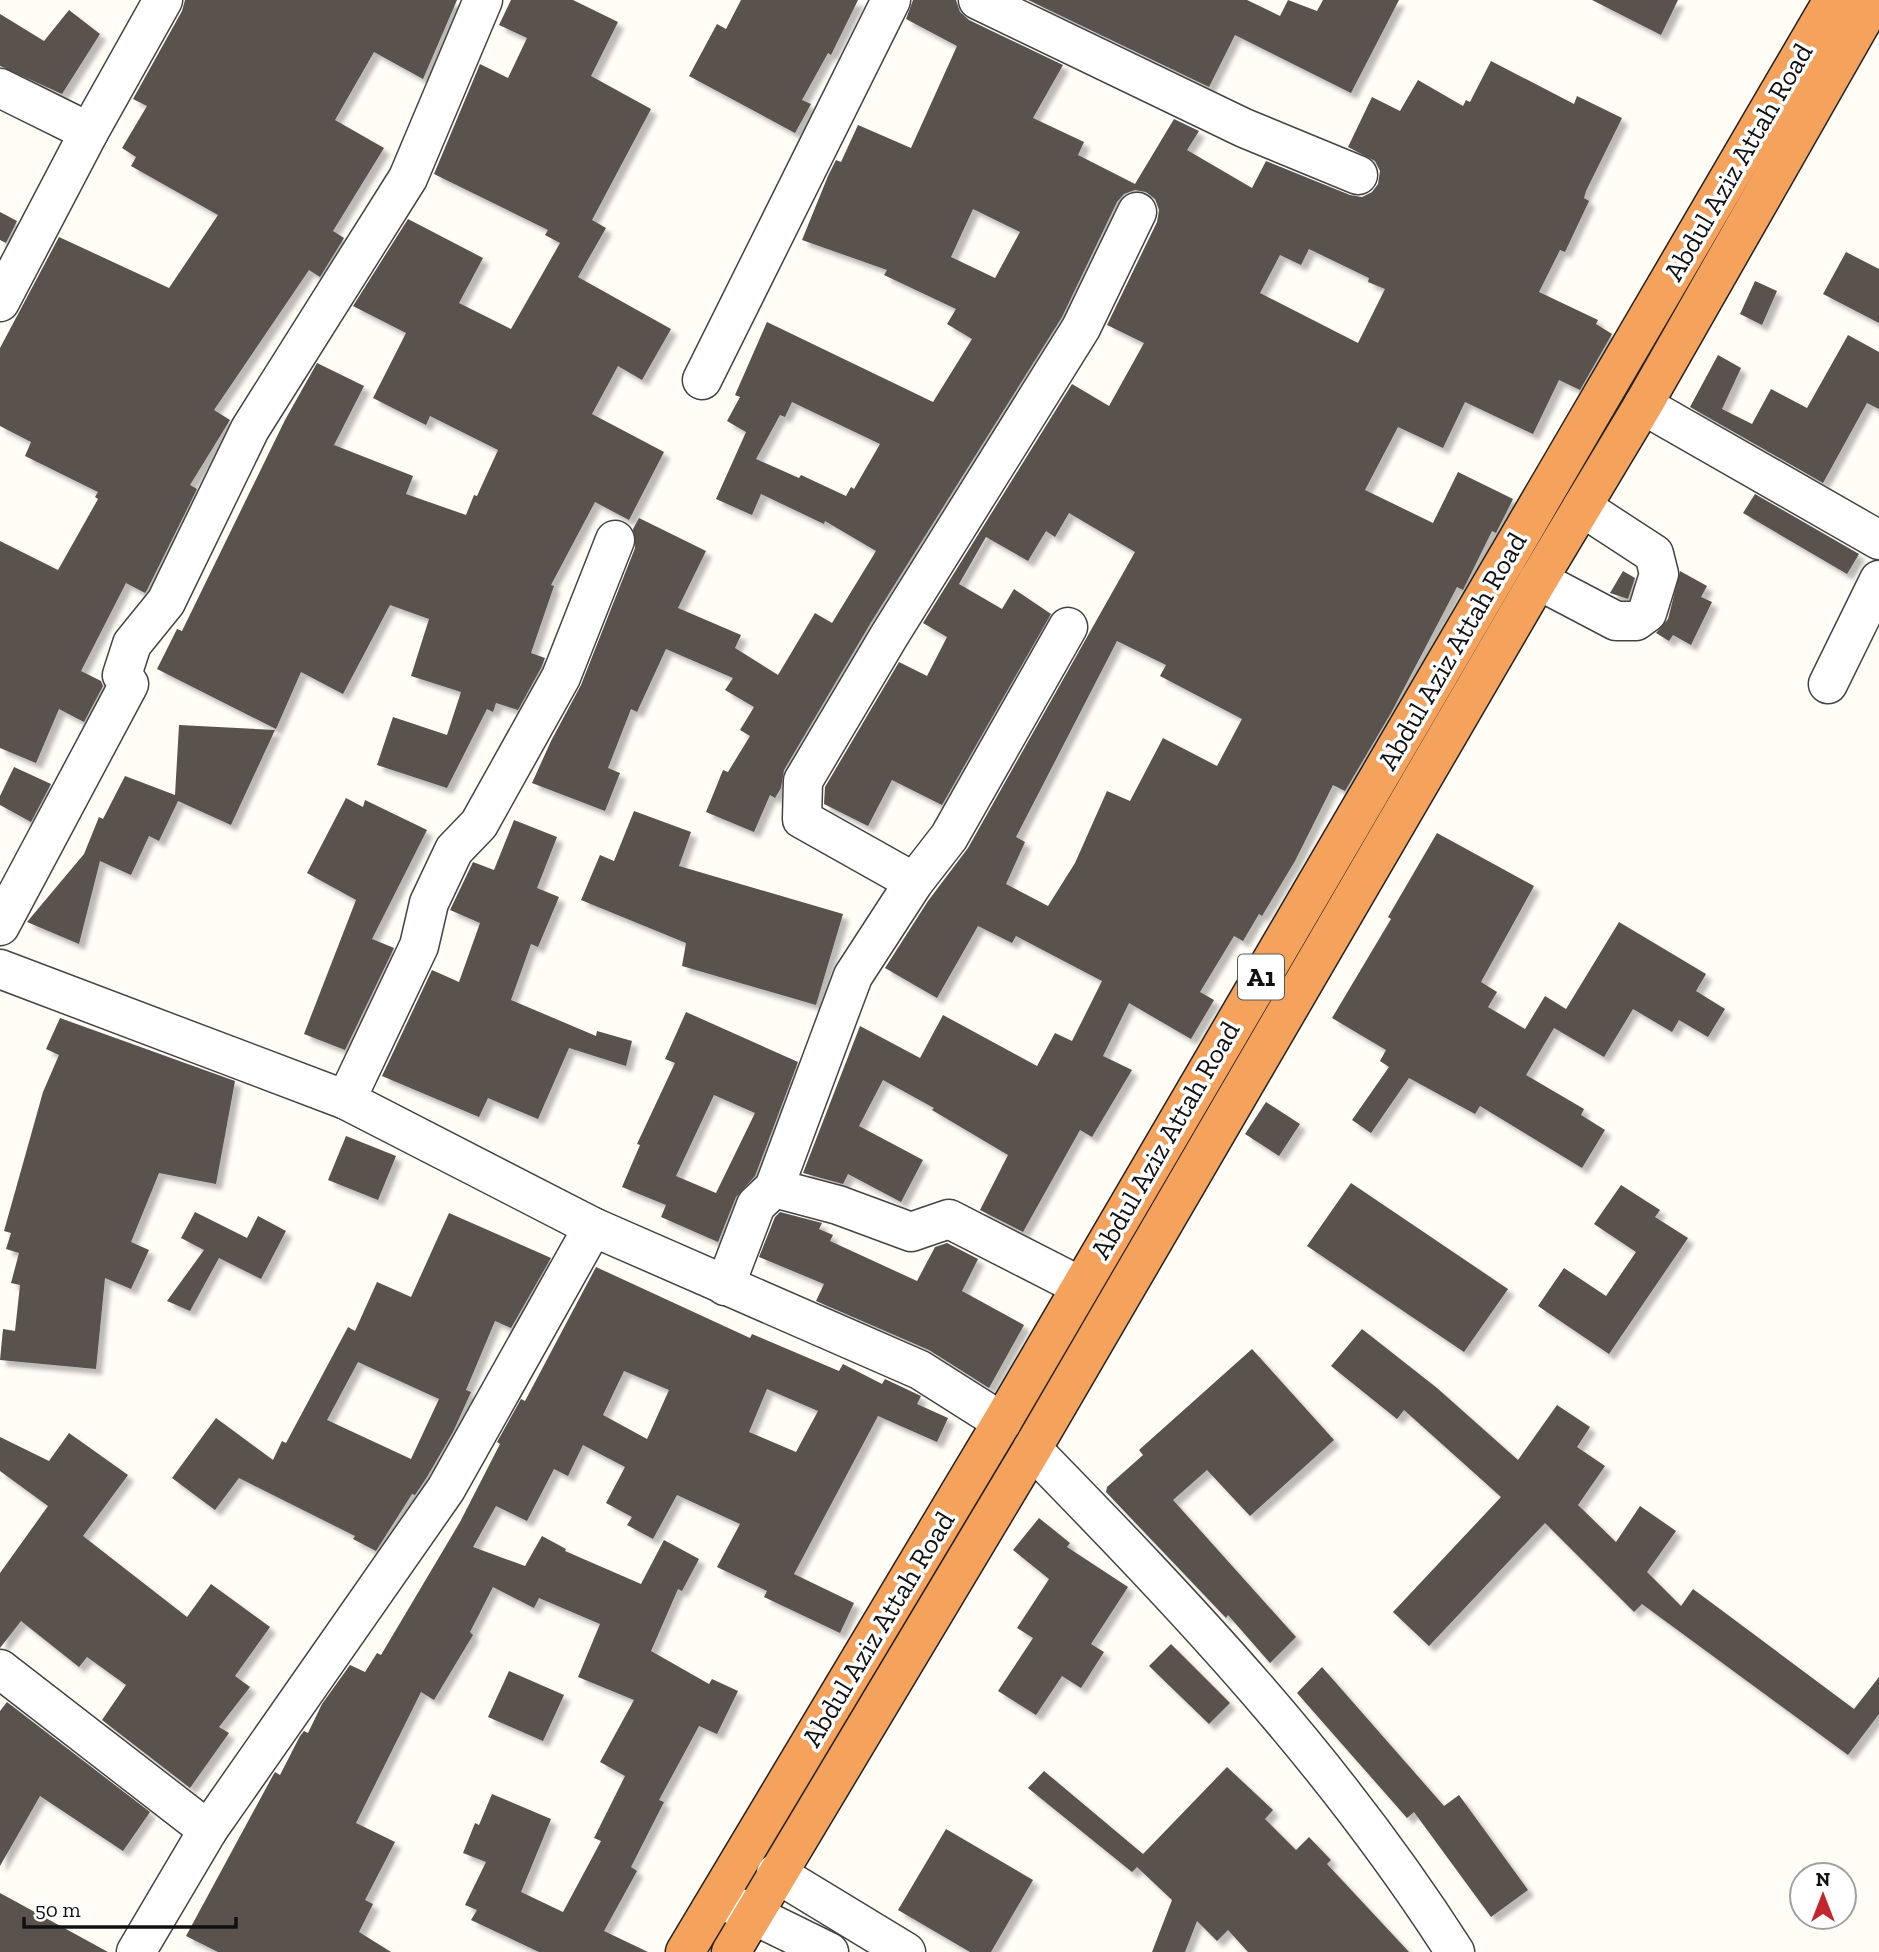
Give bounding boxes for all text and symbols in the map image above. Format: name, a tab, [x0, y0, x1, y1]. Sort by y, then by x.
street label: Abdul Aziz Attah Road	[1657, 37, 1819, 287]
street label: Abdul Aziz Attah Road	[1371, 526, 1533, 776]
road number: A1	[1238, 954, 1284, 1000]
street label: Abdul Aziz Attah Road	[1084, 1015, 1246, 1265]
street label: Abdul Aziz Attah Road	[795, 1505, 961, 1753]
north arrow	[1788, 1861, 1858, 1931]
text: N	[1816, 1868, 1830, 1891]
scale bar	[24, 1885, 236, 1929]
text: 50 m	[35, 1897, 81, 1922]

